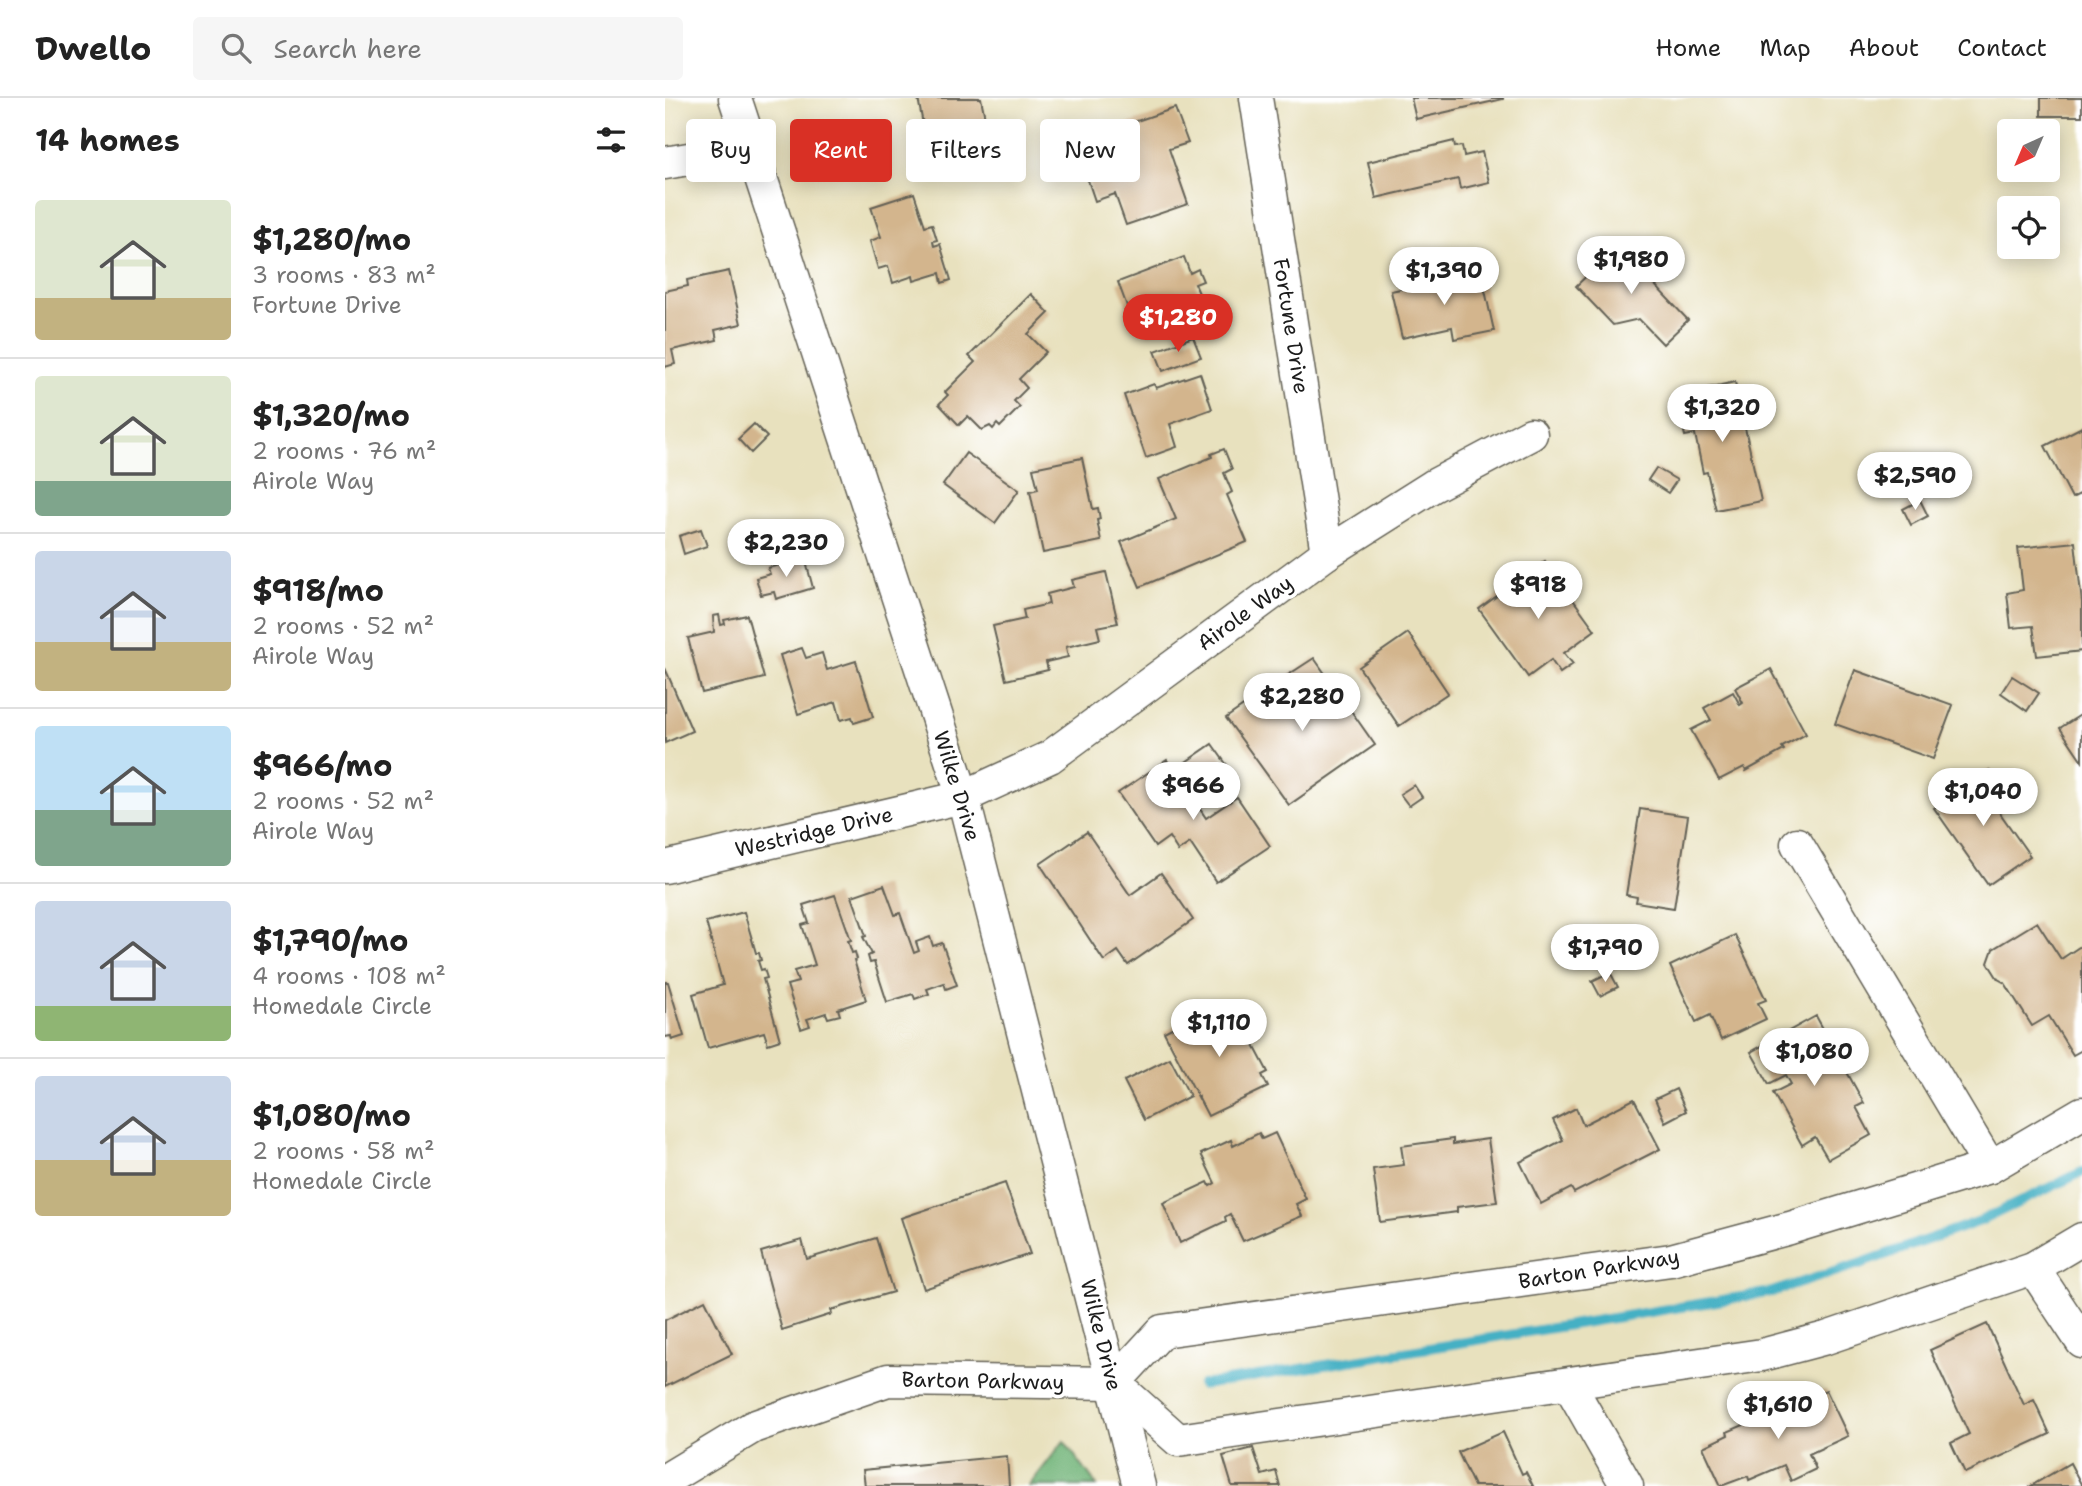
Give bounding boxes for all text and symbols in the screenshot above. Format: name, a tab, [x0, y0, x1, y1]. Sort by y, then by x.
search box	[193, 17, 683, 80]
text: Dwello	[35, 26, 151, 71]
icon: search	[217, 29, 255, 67]
text: Search here	[273, 31, 422, 66]
text: Home	[1655, 32, 1721, 64]
text: Map	[1759, 32, 1811, 64]
text: About	[1849, 32, 1919, 64]
text: Contact	[1957, 32, 2047, 64]
chip: Buy	[686, 119, 776, 182]
chip: Rent	[790, 119, 892, 182]
chip: Filters	[906, 119, 1026, 182]
chip: New	[1040, 119, 1140, 182]
north arrow	[1997, 119, 2060, 182]
map controls	[1997, 119, 2060, 259]
text: 14 homes	[35, 120, 180, 161]
icon: filters	[592, 121, 630, 159]
button: locate	[1997, 196, 2060, 259]
text: $1,280/mo	[252, 219, 411, 260]
icon: home	[91, 228, 175, 312]
pin: $1,980	[1574, 236, 1688, 296]
text: $1,980	[1593, 244, 1669, 274]
pin: $1,390	[1387, 248, 1501, 307]
text: $1,390	[1405, 255, 1483, 285]
street label: Fortune Drive	[1266, 256, 1316, 396]
text: 3 rooms · 83 m²	[252, 260, 436, 290]
text: Fortune Drive	[252, 290, 402, 320]
pin: $1,280	[1121, 294, 1235, 354]
text: $1,280	[1139, 302, 1217, 332]
pin: $1,320	[1665, 384, 1779, 444]
text: $1,320	[1683, 392, 1761, 422]
text: $1,320/mo	[252, 395, 410, 436]
icon: home	[91, 404, 175, 488]
text: 2 rooms · 76 m²	[252, 436, 436, 466]
pin: $2,590	[1858, 452, 1972, 512]
text: $2,590	[1873, 460, 1957, 490]
text: Airole Way	[252, 466, 374, 496]
pin: $2,230	[729, 519, 843, 579]
text: $2,230	[743, 527, 829, 557]
pin: $918	[1497, 561, 1579, 621]
street label: Airole Way	[1192, 569, 1298, 657]
text: $918	[1509, 569, 1567, 599]
text: $918/mo	[252, 570, 384, 611]
icon: home	[91, 579, 175, 663]
text: 2 rooms · 52 m²	[252, 611, 434, 641]
text: Airole Way	[252, 641, 374, 671]
pin: $2,280	[1245, 674, 1359, 733]
text: $2,280	[1259, 681, 1345, 711]
street label: Wilke Drive	[927, 727, 987, 845]
text: $966/mo	[252, 745, 392, 786]
icon: home	[91, 754, 175, 838]
pin: $966	[1152, 762, 1234, 822]
pin: $1,040	[1926, 768, 2040, 828]
text: $966	[1161, 770, 1225, 800]
text: $1,040	[1944, 776, 2022, 806]
text: 2 rooms · 52 m²	[252, 786, 434, 816]
street label: Westridge Drive	[732, 800, 896, 864]
text: Airole Way	[252, 816, 374, 846]
text: $1,790/mo	[252, 920, 408, 961]
pin: $1,790	[1548, 924, 1662, 984]
icon: home	[91, 929, 175, 1013]
text: $1,790	[1567, 932, 1643, 962]
text: 4 rooms · 108 m²	[252, 961, 446, 991]
text: Homedale Circle	[252, 991, 432, 1021]
pin: $1,110	[1162, 1000, 1276, 1059]
text: $1,110	[1187, 1007, 1251, 1037]
pin: $1,080	[1757, 1028, 1871, 1088]
text: $1,080	[1775, 1036, 1853, 1066]
text: $1,080/mo	[252, 1095, 411, 1136]
icon: home	[91, 1104, 175, 1188]
text: 2 rooms · 58 m²	[252, 1136, 435, 1166]
text: Homedale Circle	[252, 1166, 432, 1196]
street label: Barton Parkway	[1516, 1242, 1682, 1296]
street label: Wilke Drive	[1074, 1276, 1128, 1394]
street label: Barton Parkway	[901, 1366, 1065, 1396]
pin: $1,610	[1721, 1382, 1835, 1441]
text: $1,610	[1743, 1389, 1813, 1419]

